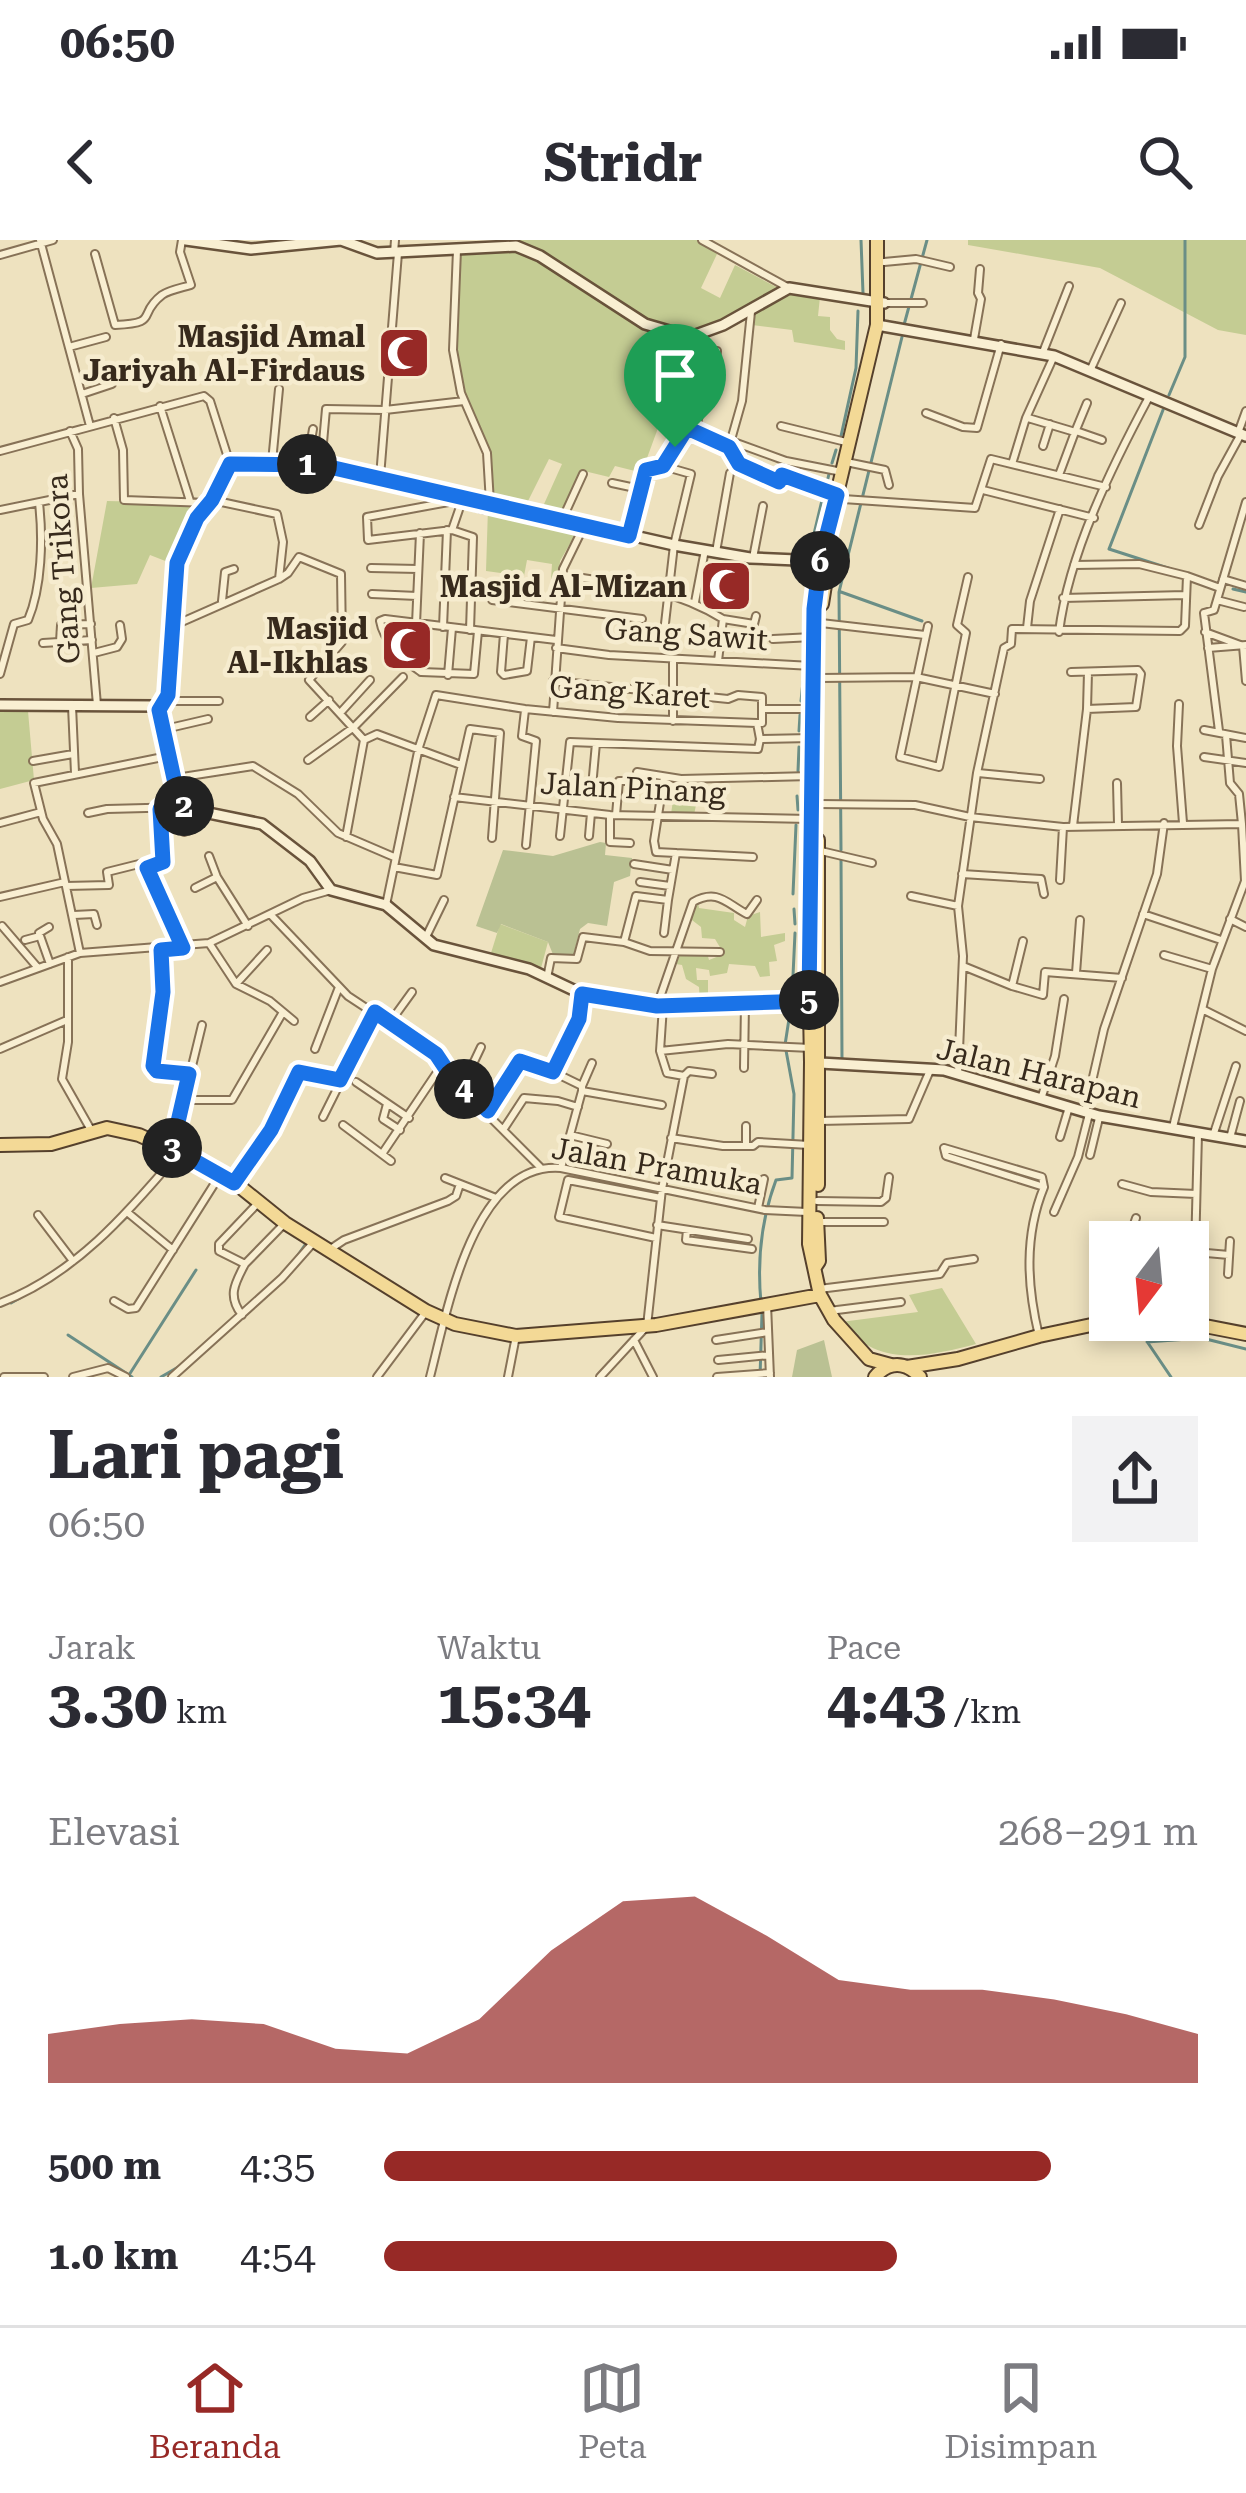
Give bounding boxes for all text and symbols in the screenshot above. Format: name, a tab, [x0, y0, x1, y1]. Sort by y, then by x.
text: 06:50	[60, 16, 175, 69]
icon: back	[48, 129, 114, 195]
icon: search	[1132, 129, 1198, 195]
text: Stridr	[543, 131, 703, 194]
place label: Masjid Amal Jariyah Al-Firdaus	[83, 319, 365, 388]
pin	[624, 324, 726, 447]
mosque icon: Masjid Amal Jariyah Al-Firdaus	[376, 325, 432, 381]
icon: arrive	[642, 342, 708, 408]
pin: 1	[277, 434, 337, 494]
text: 1	[298, 444, 316, 483]
street label: Gang Trikora	[39, 473, 87, 665]
pin: 6	[790, 531, 850, 591]
text: 6	[811, 541, 829, 580]
mosque icon: Masjid Al-Mizan	[698, 558, 754, 614]
place label: Masjid Al-Mizan	[440, 569, 687, 604]
place label: Masjid Al-Ikhlas	[227, 611, 368, 680]
street label: Gang Sawit	[603, 611, 769, 657]
mosque icon: Masjid Al-Ikhlas	[379, 617, 435, 673]
street label: Gang Karet	[548, 669, 712, 715]
street label: Jalan Pinang	[539, 766, 727, 810]
pin: 2	[154, 776, 214, 836]
text: 2	[175, 786, 193, 825]
pin: 5	[779, 970, 839, 1030]
text: 5	[800, 980, 818, 1019]
street label: Jalan Harapan	[933, 1031, 1145, 1115]
pin: 4	[434, 1059, 494, 1119]
text: 4	[455, 1069, 473, 1108]
pin: 3	[142, 1118, 202, 1178]
text: 3	[163, 1128, 181, 1167]
street label: Jalan Pramuka	[549, 1130, 765, 1202]
north arrow	[1089, 1221, 1209, 1341]
map controls	[1089, 1221, 1209, 1341]
button: share	[1072, 1416, 1198, 1542]
text: Lari pagi	[48, 1417, 344, 1494]
text: 06:50	[48, 1501, 145, 1547]
text: Jarak	[48, 1628, 136, 1667]
text: Waktu	[437, 1628, 541, 1667]
text: Pace	[827, 1628, 901, 1667]
text: 3.30	[48, 1667, 168, 1738]
text: 15:34	[437, 1667, 591, 1738]
text: 4:43	[827, 1667, 946, 1738]
text: km	[168, 1692, 227, 1731]
text: /km	[946, 1692, 1021, 1731]
text: Elevasi	[48, 1809, 180, 1855]
text: 268–291 m	[998, 1809, 1198, 1855]
text: 500 m	[48, 2143, 161, 2189]
text: 4:35	[240, 2143, 316, 2189]
text: 1.0 km	[48, 2233, 178, 2279]
text: 4:54	[240, 2233, 316, 2279]
tab: Beranda	[149, 2355, 281, 2466]
tab: Peta	[578, 2355, 647, 2466]
tab: Disimpan	[944, 2355, 1097, 2466]

